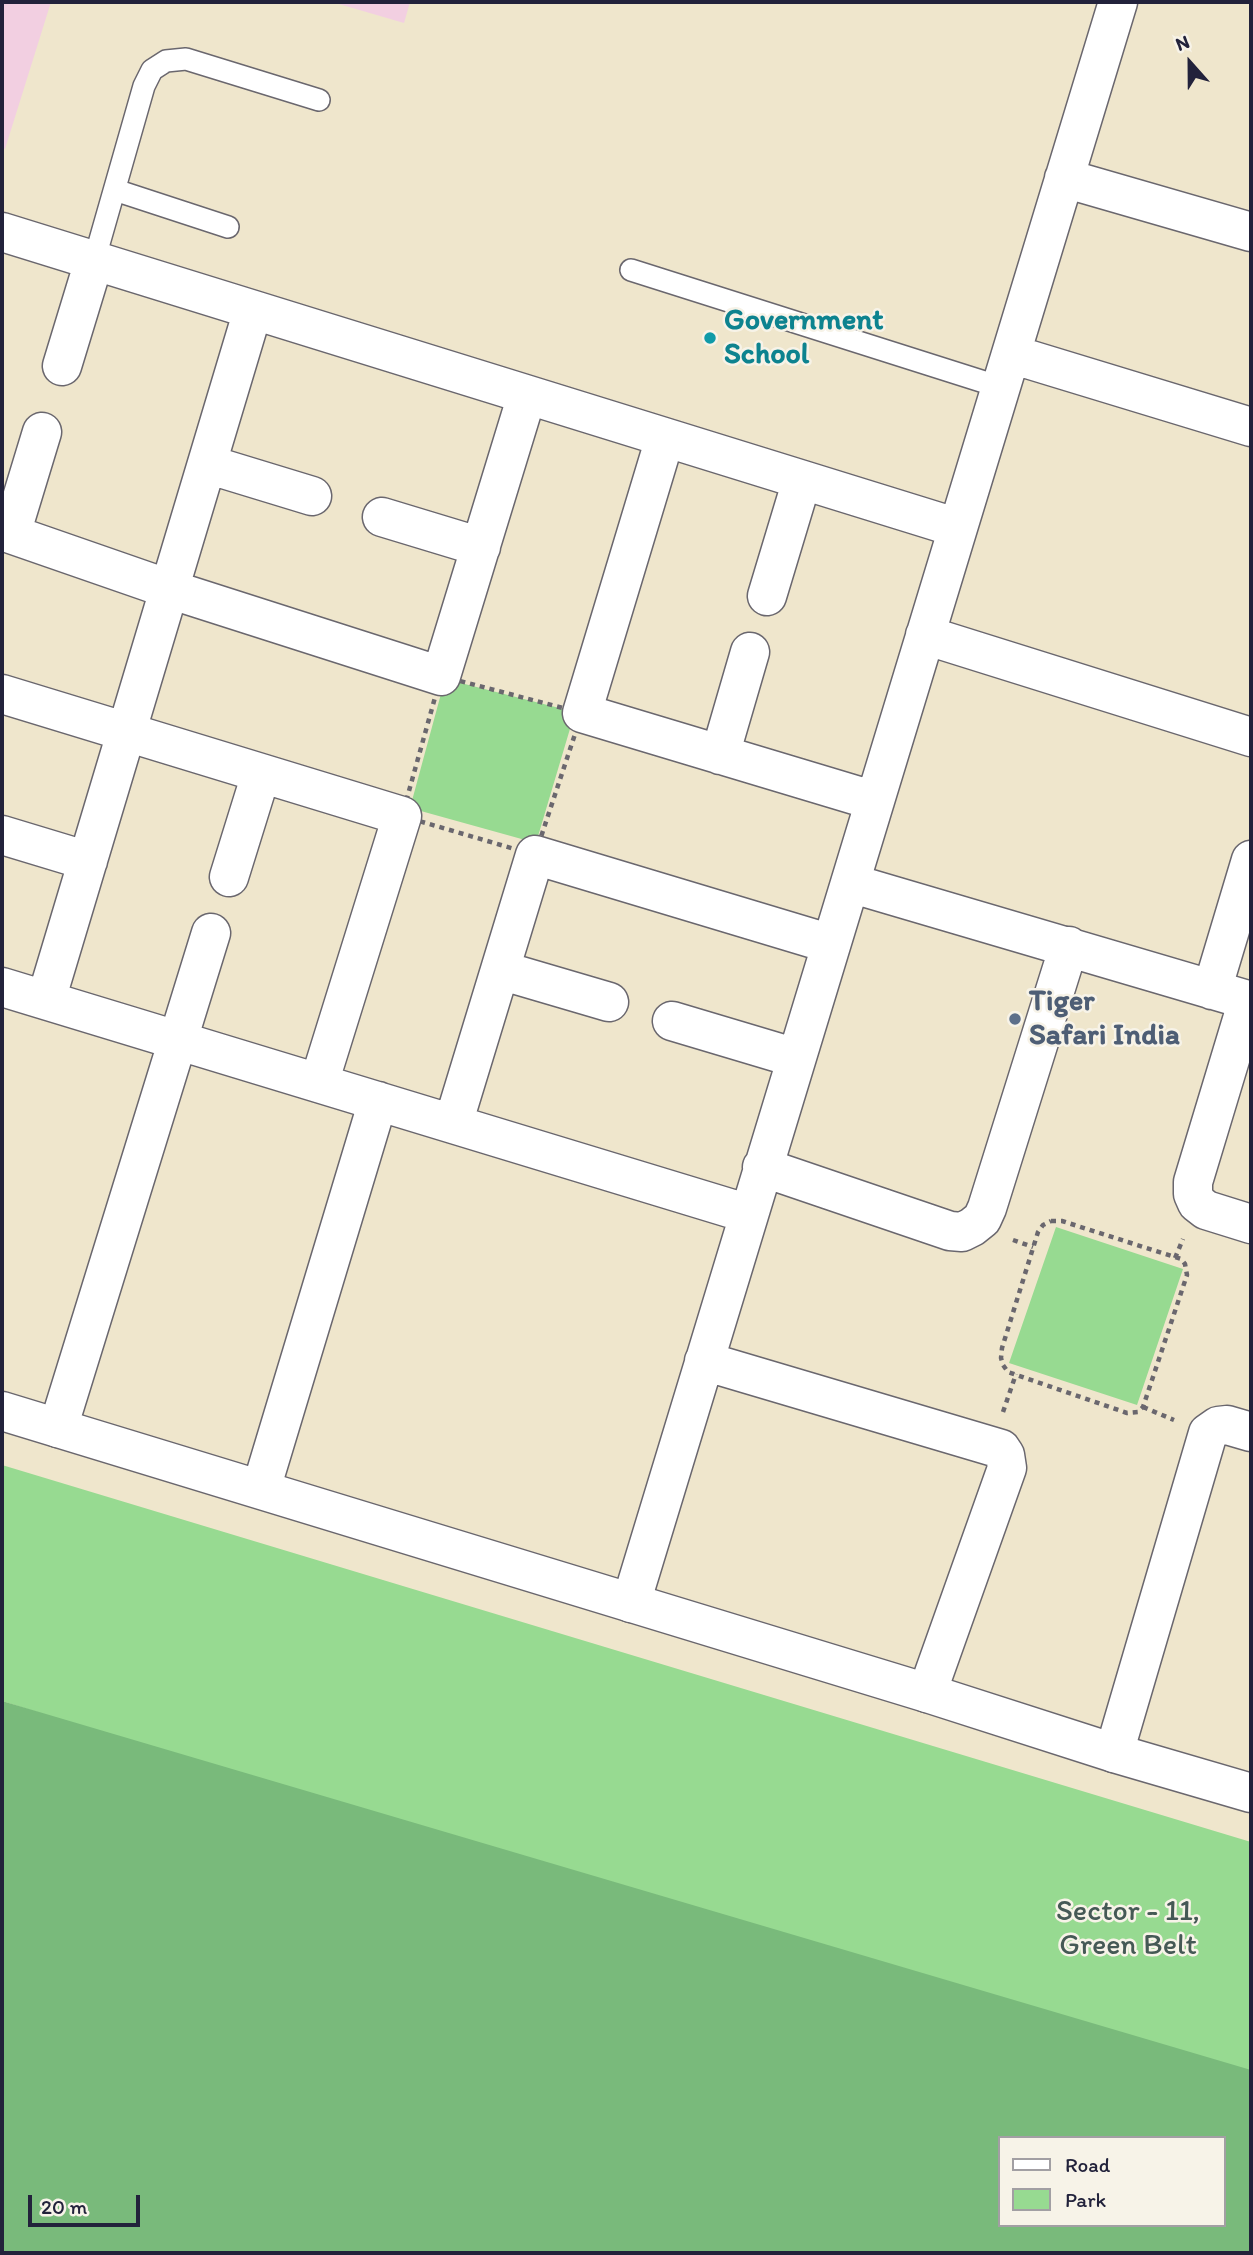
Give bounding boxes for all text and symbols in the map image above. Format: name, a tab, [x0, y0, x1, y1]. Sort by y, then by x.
north arrow	[1155, 28, 1225, 98]
text: N	[1172, 30, 1192, 56]
place label: Government School	[724, 303, 883, 374]
marker: Government School	[702, 330, 718, 346]
place label: Tiger Safari India	[1029, 984, 1180, 1054]
marker: Tiger Safari India	[1007, 1011, 1023, 1027]
park label: Sector - 11, Green Belt	[1056, 1894, 1200, 1965]
legend	[998, 2136, 1225, 2227]
text: Road	[1065, 2152, 1110, 2177]
scale bar	[32, 2182, 144, 2226]
text: Park	[1065, 2187, 1106, 2212]
text: 20 m	[41, 2194, 87, 2219]

